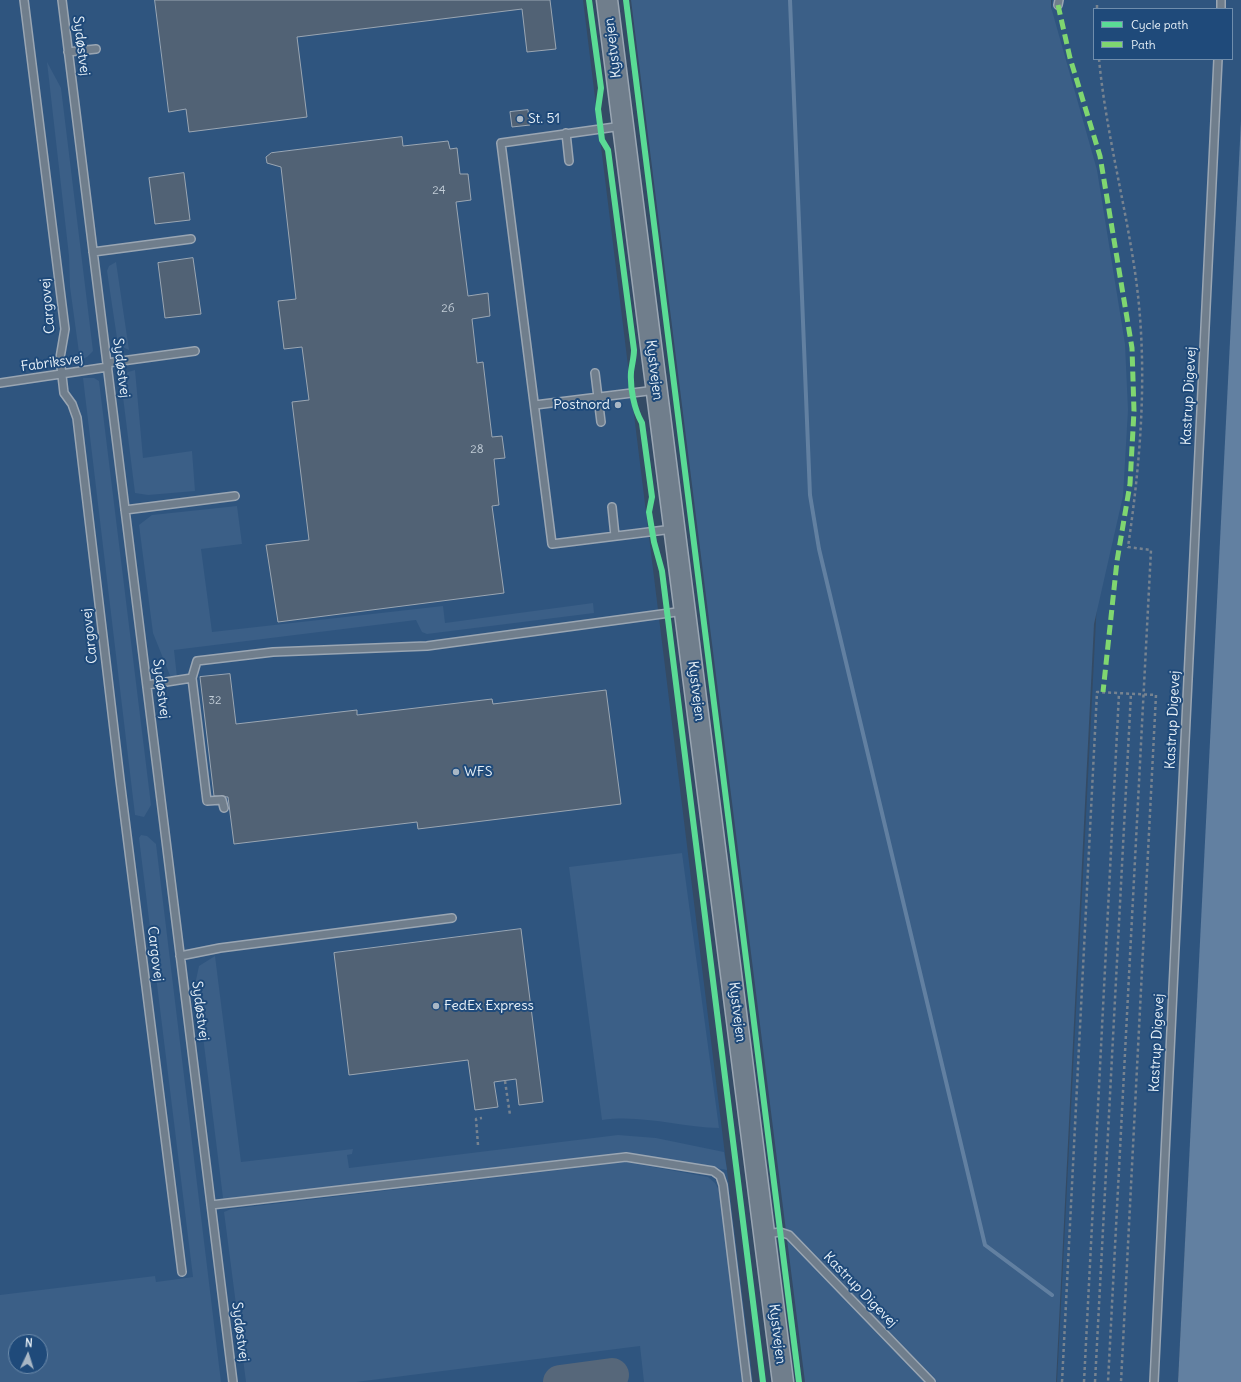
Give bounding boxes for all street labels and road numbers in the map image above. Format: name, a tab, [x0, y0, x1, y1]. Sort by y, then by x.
street label: Sydøstvej	[69, 15, 93, 77]
street label: Kystvejen	[601, 17, 625, 79]
street label: Cargovej	[37, 277, 59, 335]
street label: Sydøstvej	[109, 337, 133, 399]
street label: Kystvejen	[642, 339, 666, 401]
street label: Kastrup Digevej	[1178, 346, 1200, 446]
street label: Fabriksvej	[20, 350, 84, 376]
street label: Cargovej	[79, 607, 101, 665]
street label: Sydøstvej	[149, 658, 173, 720]
street label: Kystvejen	[684, 660, 708, 722]
street label: Kastrup Digevej	[1162, 670, 1184, 770]
street label: Cargovej	[143, 925, 167, 983]
street label: Sydøstvej	[188, 980, 212, 1042]
street label: Kystvejen	[725, 981, 749, 1043]
street label: Kastrup Digevej	[1146, 993, 1168, 1093]
street label: Kastrup Digevej	[820, 1249, 900, 1331]
street label: Sydøstvej	[228, 1301, 252, 1363]
street label: Kystvejen	[765, 1303, 789, 1365]

